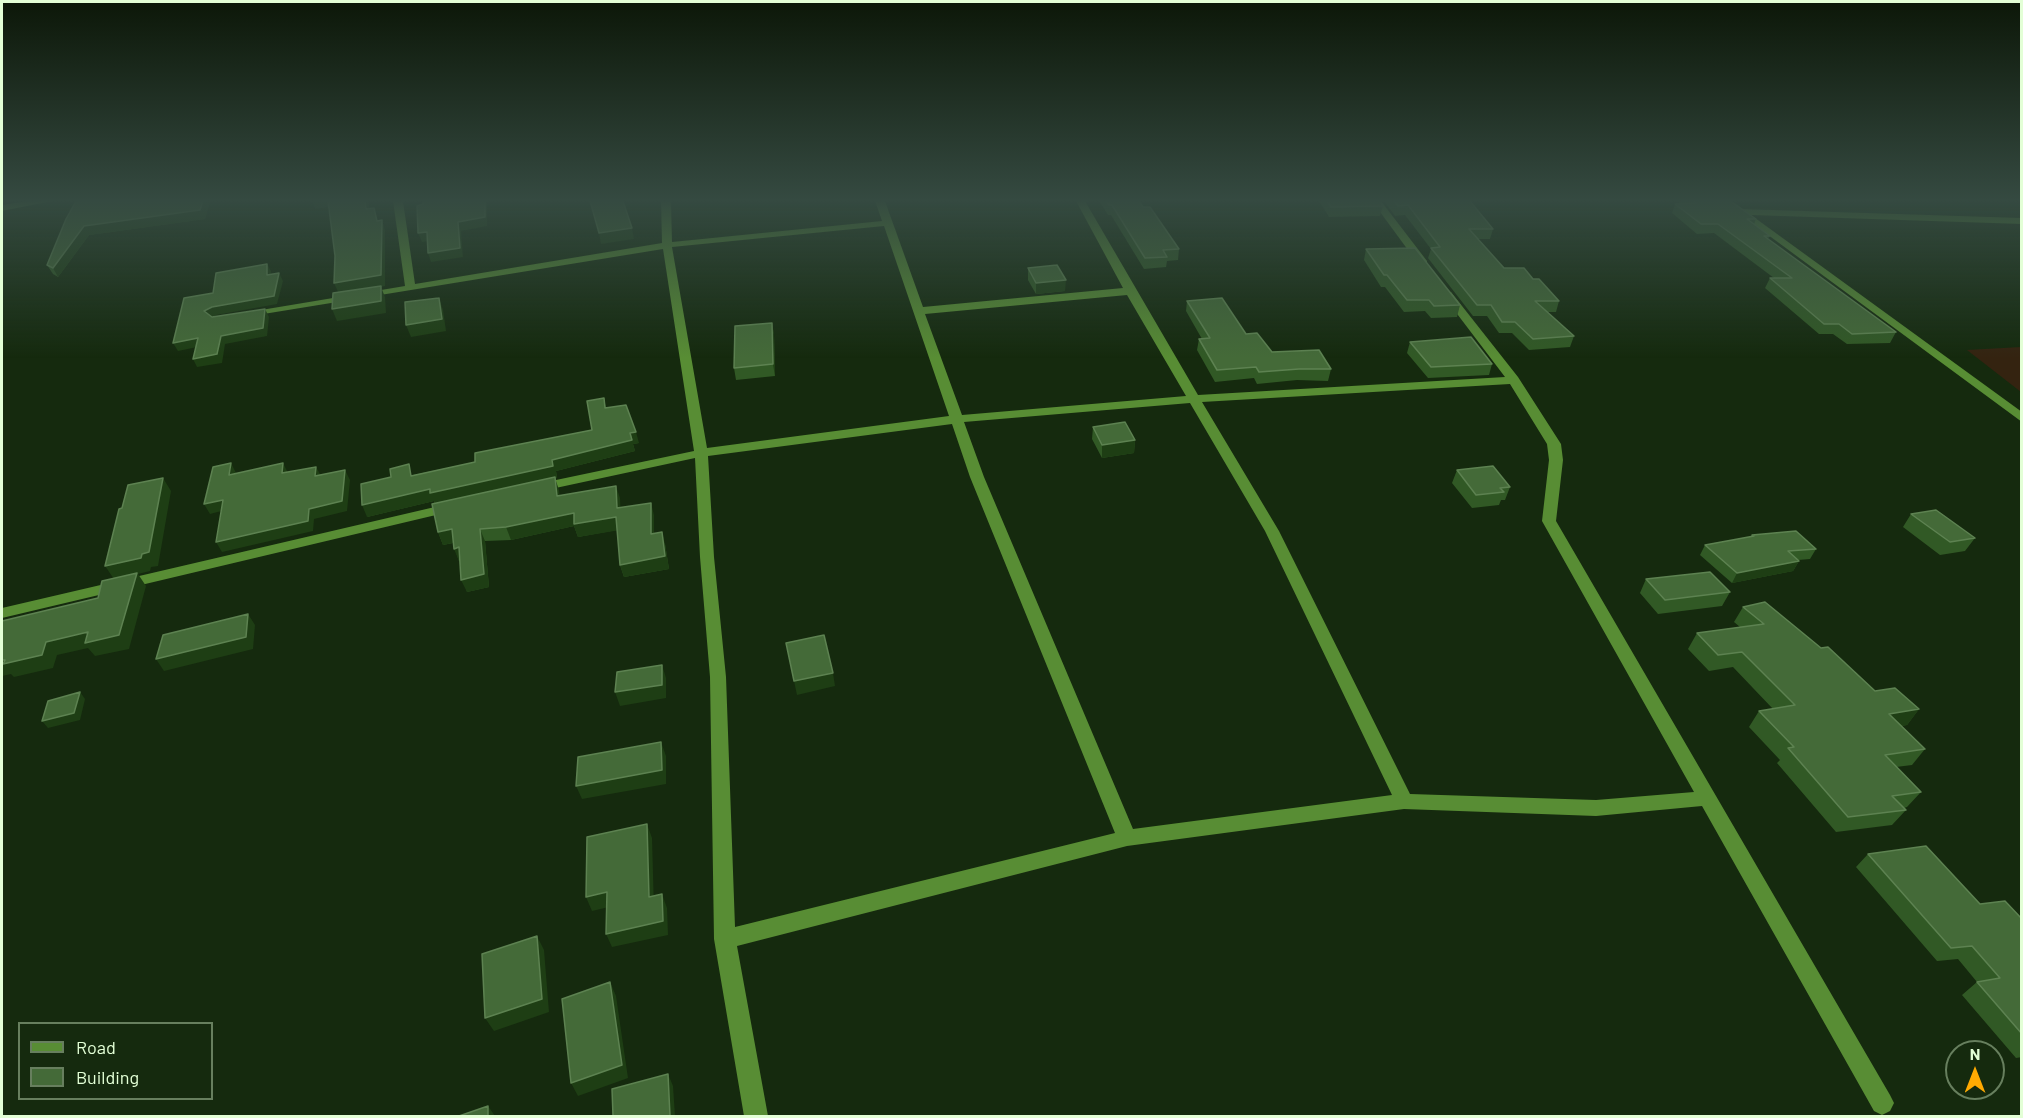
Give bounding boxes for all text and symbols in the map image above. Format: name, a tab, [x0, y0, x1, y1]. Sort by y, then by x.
legend	[18, 1022, 213, 1100]
text: Road	[76, 1036, 116, 1058]
north arrow	[1945, 1040, 2005, 1100]
text: N	[1970, 1044, 1980, 1063]
text: Building	[76, 1066, 139, 1088]

